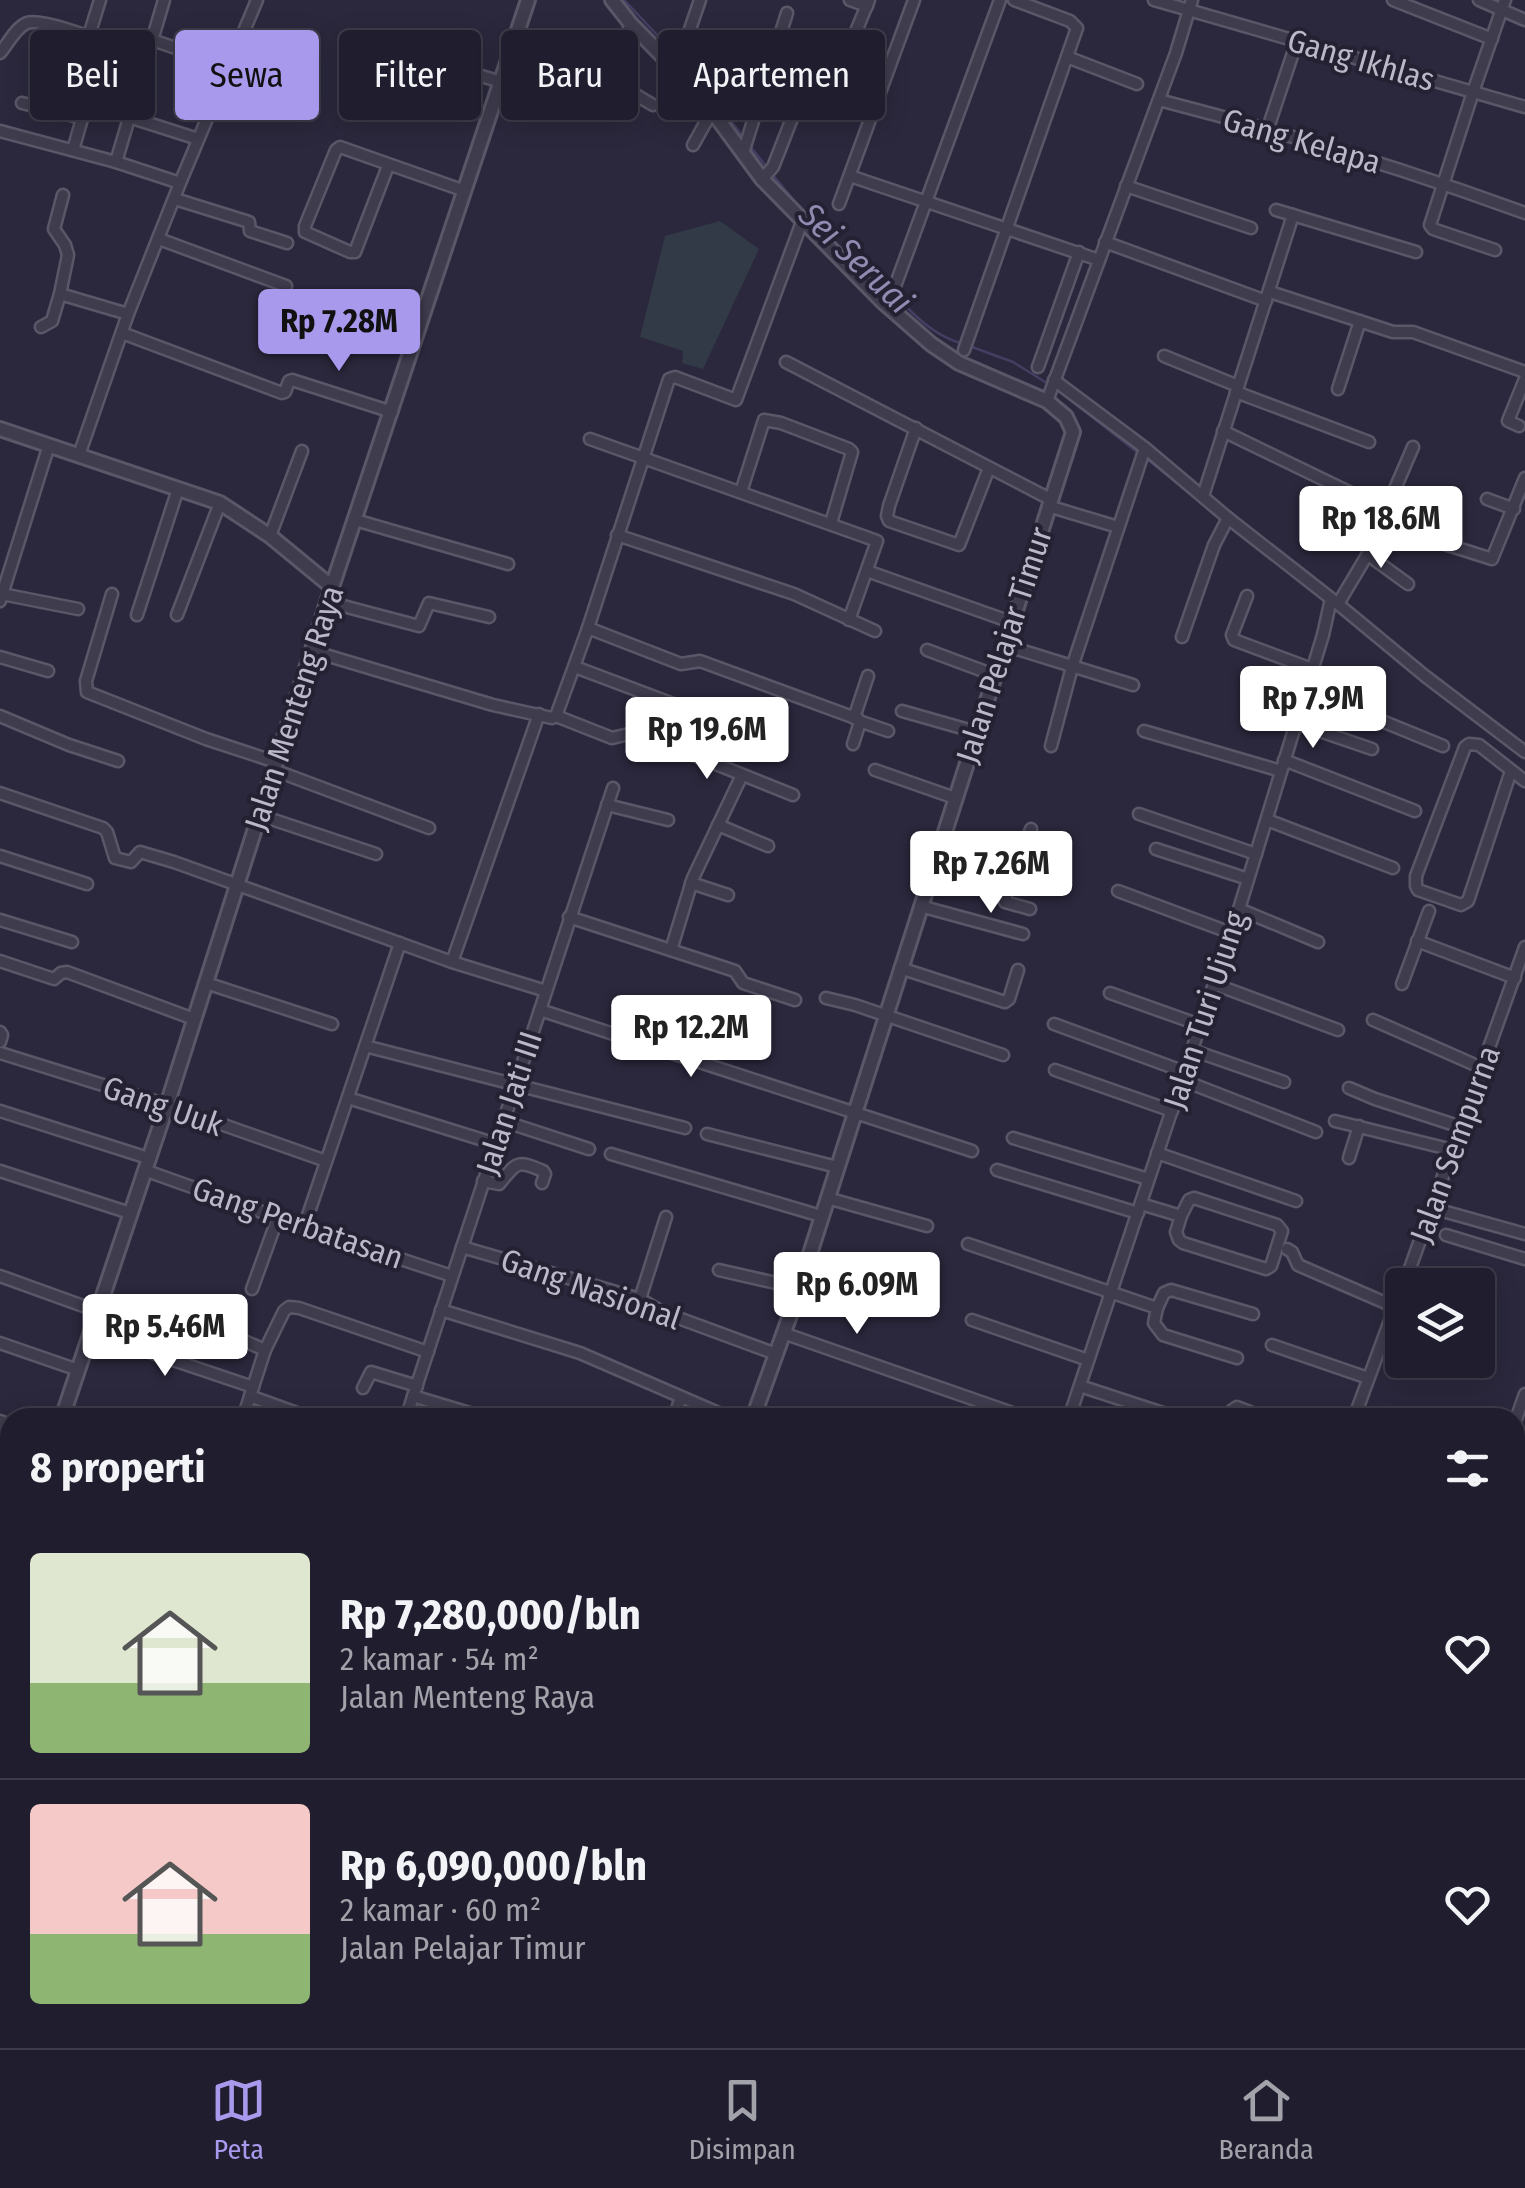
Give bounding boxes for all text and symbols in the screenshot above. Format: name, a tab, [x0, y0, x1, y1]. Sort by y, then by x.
street label: Gang Ikhlas	[1283, 21, 1439, 99]
chip: Beli	[30, 30, 155, 120]
chip: Sewa	[175, 30, 319, 120]
chip: Filter	[339, 30, 481, 120]
chip: Baru	[501, 30, 638, 120]
chip: Apartemen	[658, 30, 885, 120]
street label: Gang Kelapa	[1219, 100, 1385, 182]
water label: Sei Seruai	[790, 193, 922, 322]
pin: Rp 7.28M	[236, 289, 442, 374]
text: Rp 7.28M	[280, 302, 398, 340]
pin: Rp 18.6M	[1278, 486, 1484, 571]
text: Rp 18.6M	[1321, 499, 1441, 537]
street label: Jalan Pelajar Timur	[948, 522, 1060, 768]
street label: Jalan Menteng Raya	[237, 581, 351, 835]
pin: Rp 7.9M	[1221, 666, 1405, 751]
text: Rp 7.9M	[1262, 679, 1364, 717]
pin: Rp 19.6M	[604, 697, 810, 782]
text: Rp 19.6M	[648, 710, 766, 748]
pin: Rp 7.26M	[888, 831, 1094, 916]
text: Rp 7.26M	[932, 844, 1050, 882]
street label: Jalan Turi Ujung	[1155, 907, 1255, 1113]
pin: Rp 12.2M	[588, 995, 794, 1080]
text: Rp 12.2M	[633, 1008, 749, 1046]
street label: Jalan Jati III	[468, 1027, 550, 1179]
street label: Jalan Sempurna	[1402, 1041, 1508, 1247]
street label: Gang Uuk	[98, 1068, 228, 1144]
street label: Gang Perbatasan	[188, 1169, 408, 1277]
street label: Gang Nasional	[496, 1241, 686, 1337]
pin: Rp 6.09M	[754, 1252, 960, 1337]
text: Rp 6.09M	[796, 1265, 918, 1303]
map controls	[1385, 1268, 1495, 1378]
button: layers	[1385, 1268, 1495, 1378]
pin: Rp 5.46M	[62, 1294, 268, 1379]
text: Rp 5.46M	[105, 1307, 225, 1345]
icon: filters	[1440, 1441, 1495, 1496]
text: 8 properti	[30, 1443, 205, 1493]
text: Rp 7,280,000/bln	[340, 1590, 641, 1640]
icon: home	[110, 1593, 230, 1713]
icon: heart	[1440, 1626, 1495, 1681]
text: 2 kamar · 54 m²	[340, 1640, 539, 1678]
text: Jalan Menteng Raya	[340, 1678, 595, 1716]
text: Rp 6,090,000/bln	[340, 1841, 647, 1891]
icon: home	[110, 1844, 230, 1964]
icon: heart	[1440, 1877, 1495, 1932]
text: 2 kamar · 60 m²	[340, 1891, 541, 1929]
text: Jalan Pelajar Timur	[340, 1929, 586, 1967]
tab: Peta	[211, 2073, 266, 2166]
tab: Disimpan	[689, 2073, 796, 2166]
tab: Beranda	[1218, 2073, 1314, 2166]

